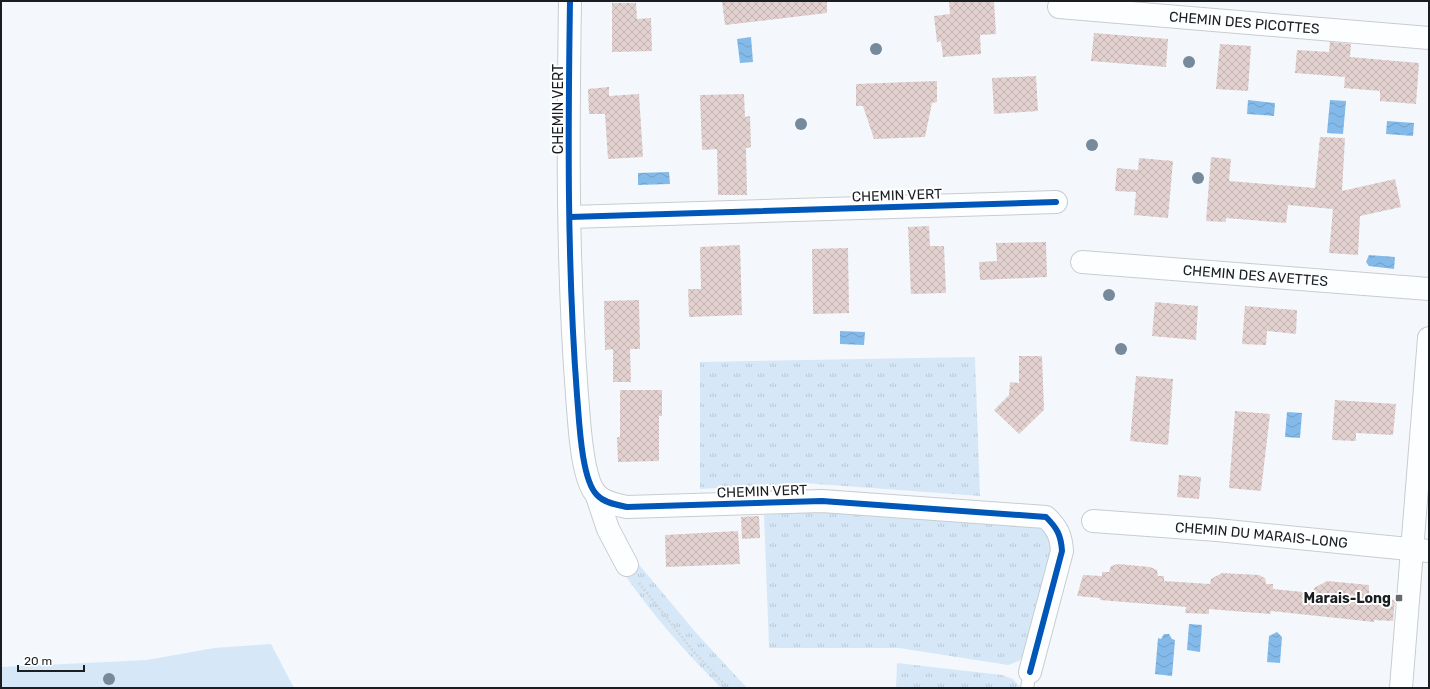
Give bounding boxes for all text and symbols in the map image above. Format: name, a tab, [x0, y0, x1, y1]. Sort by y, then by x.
street label: CHEMIN DES PICOTTES	[1168, 8, 1321, 38]
street label: CHEMIN VERT	[550, 64, 567, 154]
street label: CHEMIN VERT	[852, 185, 942, 206]
street label: CHEMIN DES AVETTES	[1182, 262, 1329, 290]
street label: CHEMIN VERT	[717, 481, 807, 502]
street label: CHEMIN DU MARAIS-LONG	[1174, 519, 1349, 552]
place label: Marais-Long	[1304, 590, 1391, 607]
marker: Marais-Long	[1394, 593, 1404, 603]
scale bar	[18, 647, 84, 673]
text: 20 m	[24, 654, 52, 668]

